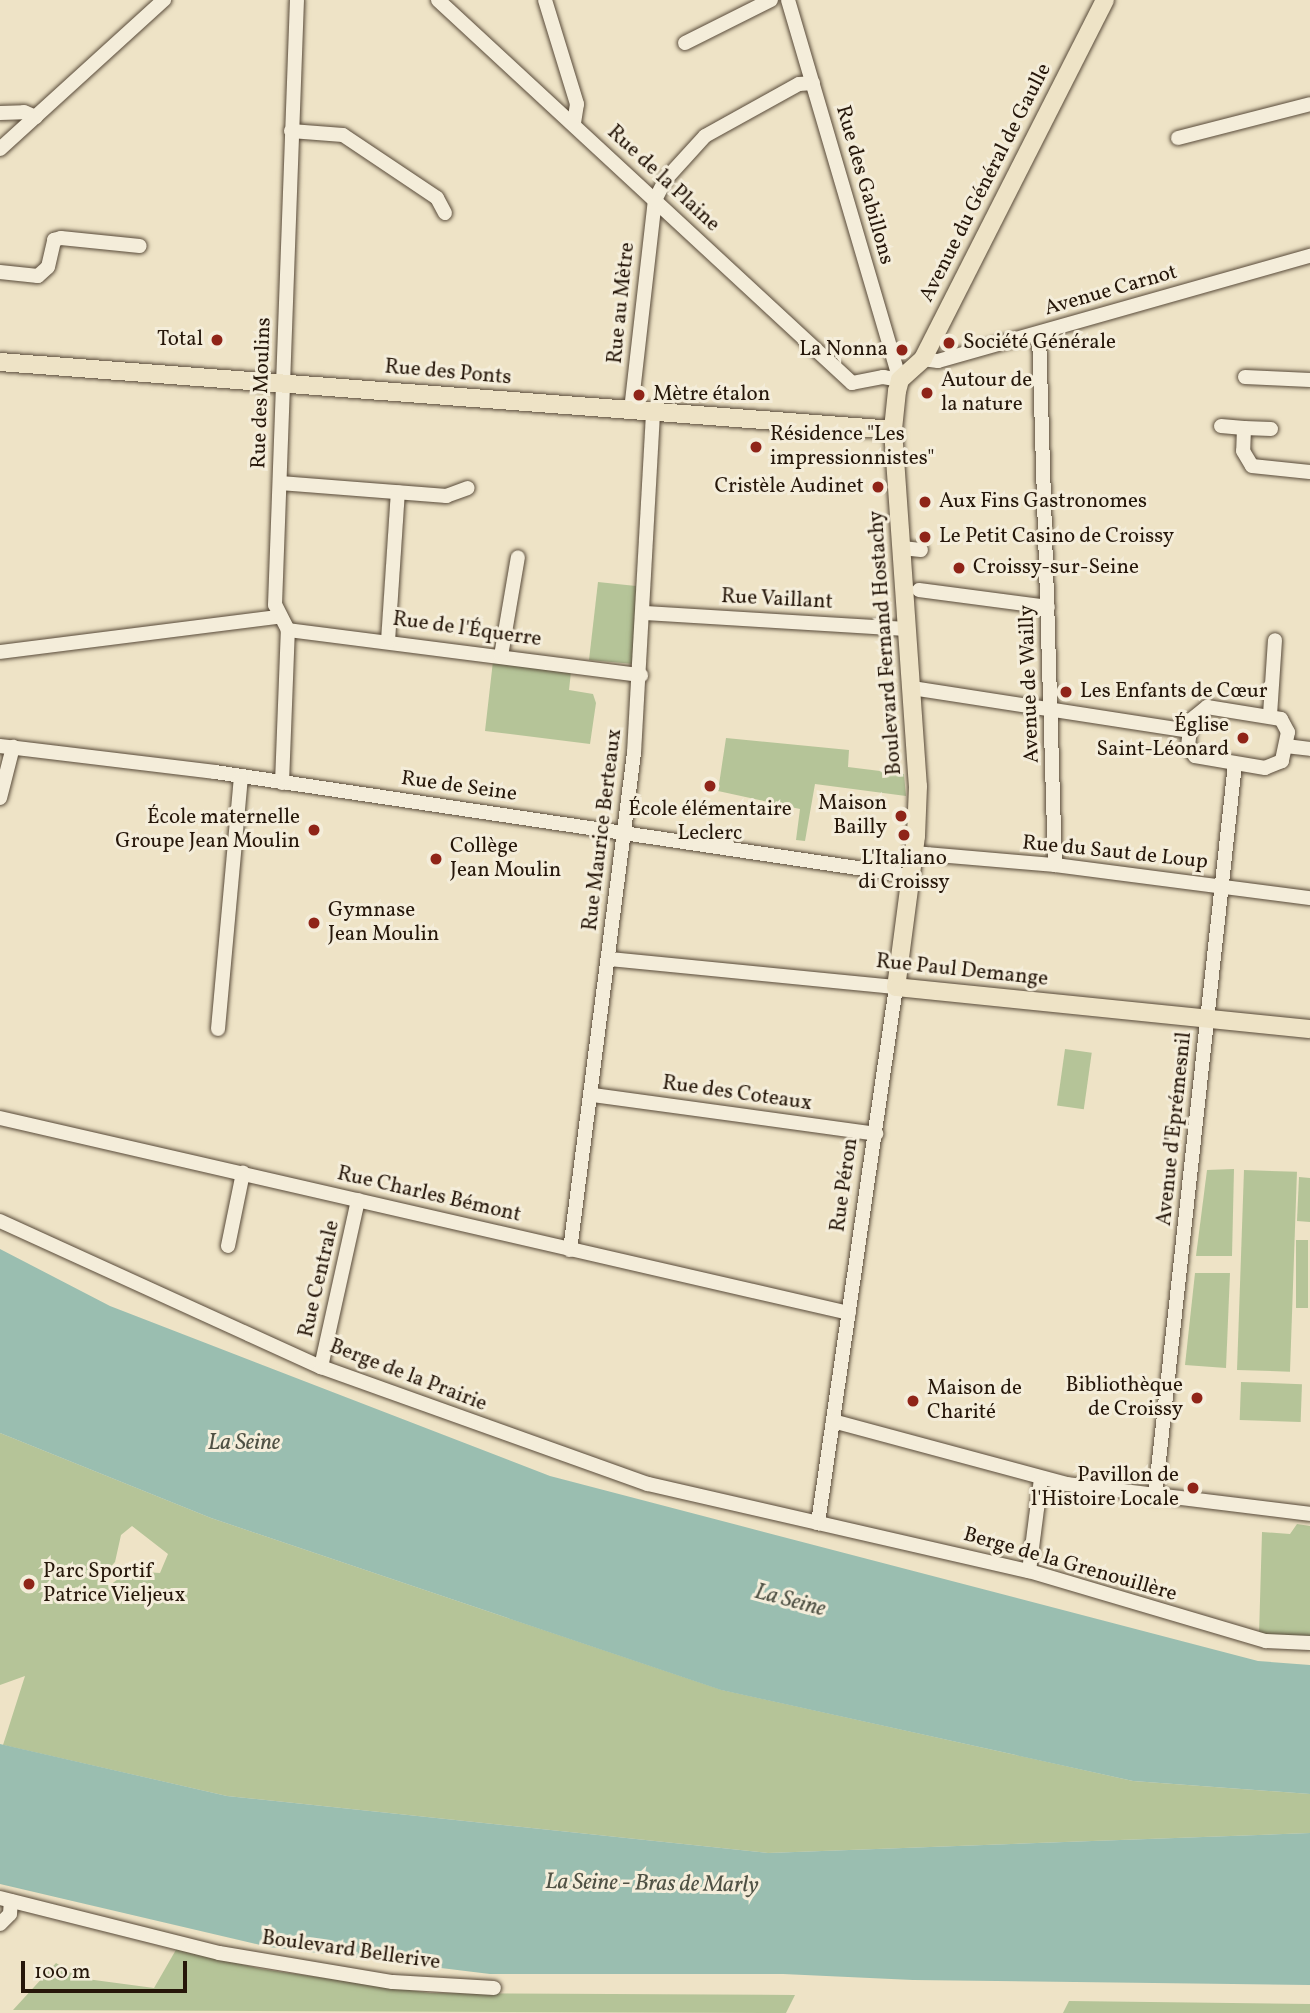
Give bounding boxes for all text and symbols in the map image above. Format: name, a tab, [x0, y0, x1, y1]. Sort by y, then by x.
street label: Avenue du Général de Gaulle	[915, 59, 1057, 307]
street label: Rue des Gabillons	[829, 103, 899, 267]
street label: Rue de la Plaine	[601, 120, 725, 238]
street label: Rue au Mètre	[603, 241, 641, 365]
street label: Avenue Carnot	[1042, 260, 1180, 322]
street label: Rue des Moulins	[247, 317, 277, 469]
place label: Total	[157, 327, 203, 353]
place label: Société Générale	[963, 330, 1116, 356]
marker: Total	[209, 332, 225, 348]
marker: Société Générale	[941, 335, 957, 351]
place label: La Nonna	[799, 337, 888, 363]
marker: La Nonna	[894, 342, 910, 358]
street label: Rue des Ponts	[384, 355, 512, 391]
place label: Autour de la nature	[941, 368, 1032, 418]
place label: Mètre étalon	[653, 382, 770, 408]
marker: Autour de la nature	[919, 385, 935, 401]
marker: Mètre étalon	[631, 387, 647, 403]
place label: Résidence "Les impressionnistes"	[770, 422, 934, 472]
marker: Résidence "Les impressionnistes"	[748, 439, 764, 455]
place label: Cristèle Audinet	[714, 474, 864, 500]
marker: Cristèle Audinet	[870, 479, 886, 495]
place label: Aux Fins Gastronomes	[939, 489, 1147, 515]
marker: Aux Fins Gastronomes	[917, 494, 933, 510]
street label: Boulevard Fernand Hostachy	[864, 510, 908, 776]
place label: Le Petit Casino de Croissy	[939, 524, 1174, 550]
marker: Le Petit Casino de Croissy	[917, 529, 933, 545]
place label: Croissy-sur-Seine	[973, 555, 1139, 581]
marker: Croissy-sur-Seine	[951, 560, 967, 576]
street label: Rue Vaillant	[720, 584, 834, 616]
street label: Avenue de Wailly	[1015, 604, 1045, 764]
street label: Rue de l'Équerre	[391, 607, 543, 653]
place label: Les Enfants de Cœur	[1080, 679, 1268, 705]
marker: Les Enfants de Cœur	[1058, 684, 1074, 700]
place label: Église Saint-Léonard	[1096, 713, 1229, 763]
street label: Rue Maurice Berteaux	[578, 728, 628, 932]
marker: Église Saint-Léonard	[1235, 730, 1251, 746]
street label: Rue de Seine	[399, 766, 519, 808]
marker: École élémentaire Leclerc	[702, 778, 718, 794]
place label: Maison Bailly	[818, 791, 887, 841]
place label: École élémentaire Leclerc	[628, 797, 792, 847]
place label: École maternelle Groupe Jean Moulin	[115, 805, 300, 855]
marker: Maison Bailly	[893, 808, 909, 824]
marker: École maternelle Groupe Jean Moulin	[306, 822, 322, 838]
marker: L'Italiano di Croissy	[896, 827, 912, 843]
street label: Rue du Saut de Loup	[1021, 831, 1209, 875]
place label: Collège Jean Moulin	[450, 834, 561, 884]
place label: L'Italiano di Croissy	[858, 846, 950, 896]
marker: Collège Jean Moulin	[428, 851, 444, 867]
place label: Gymnase Jean Moulin	[328, 898, 439, 948]
marker: Gymnase Jean Moulin	[306, 915, 322, 931]
street label: Rue Paul Demange	[875, 949, 1049, 993]
street label: Avenue d'Eprémesnil	[1152, 1031, 1198, 1227]
street label: Rue des Coteaux	[661, 1071, 813, 1117]
street label: Rue Péron	[826, 1136, 864, 1234]
street label: Rue Charles Bémont	[335, 1162, 523, 1228]
street label: Rue Centrale	[294, 1218, 346, 1340]
street label: Berge de la Prairie	[326, 1334, 490, 1418]
place label: Bibliothèque de Croissy	[1065, 1373, 1183, 1423]
place label: Maison de Charité	[927, 1376, 1022, 1426]
marker: Bibliothèque de Croissy	[1189, 1390, 1205, 1406]
marker: Maison de Charité	[905, 1393, 921, 1409]
water label: La Seine	[208, 1429, 280, 1457]
place label: Pavillon de l'Histoire Locale	[1031, 1463, 1179, 1513]
marker: Pavillon de l'Histoire Locale	[1185, 1480, 1201, 1496]
street label: Berge de la Grenouillère	[960, 1522, 1180, 1608]
place label: Parc Sportif Patrice Vieljeux	[43, 1559, 186, 1609]
marker: Parc Sportif Patrice Vieljeux	[21, 1576, 37, 1592]
water label: La Seine	[751, 1578, 829, 1624]
water label: La Seine - Bras de Marly	[545, 1868, 759, 1900]
street label: Boulevard Bellerive	[260, 1926, 442, 1976]
scale bar	[24, 1946, 191, 1990]
text: 100 m	[34, 1958, 91, 1987]

